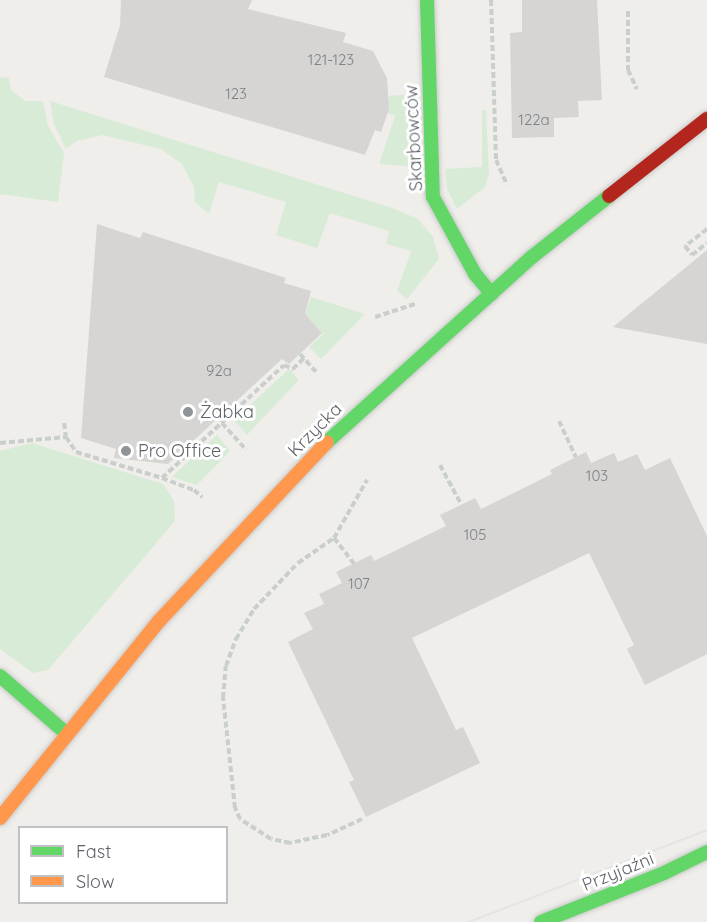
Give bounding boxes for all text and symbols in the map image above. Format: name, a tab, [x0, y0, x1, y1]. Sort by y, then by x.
house number: 121-123	[308, 51, 354, 69]
street label: Skarbowców	[400, 84, 428, 192]
house number: 123	[225, 85, 247, 103]
house number: 122a	[518, 111, 550, 129]
house number: 92a	[206, 362, 232, 380]
street label: Krzycka	[284, 399, 346, 461]
place label: Żabka	[200, 401, 254, 423]
marker: Żabka	[181, 405, 195, 419]
place label: Pro Office	[138, 440, 221, 462]
marker: Pro Office	[119, 444, 133, 458]
house number: 103	[586, 467, 608, 485]
house number: 105	[464, 526, 486, 544]
house number: 107	[348, 575, 370, 593]
legend	[18, 826, 228, 904]
text: Fast	[76, 840, 111, 863]
street label: Przyjaźni	[579, 848, 657, 896]
text: Slow	[76, 870, 114, 893]

